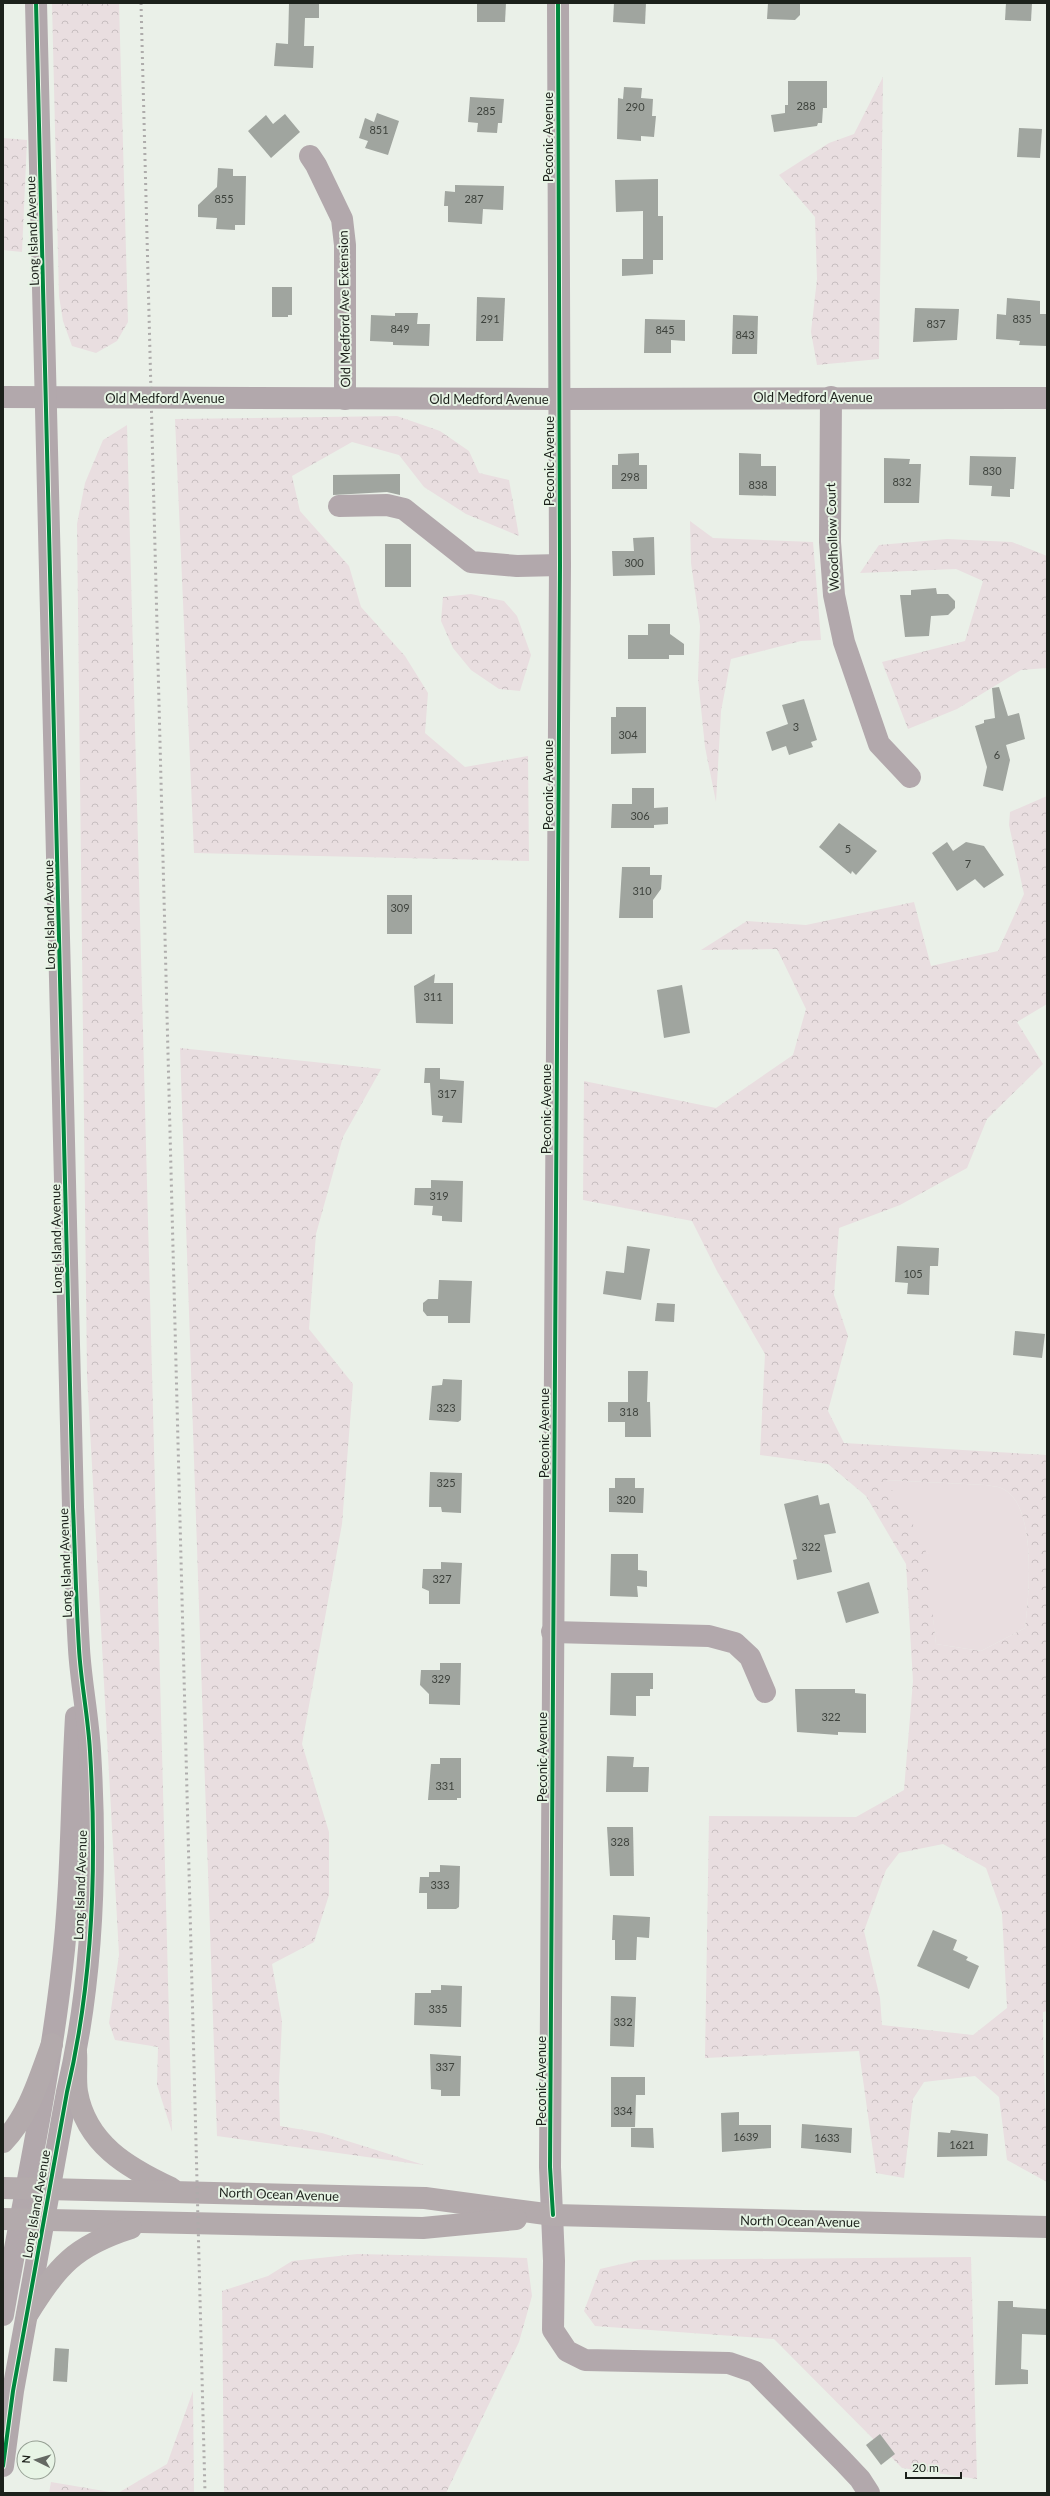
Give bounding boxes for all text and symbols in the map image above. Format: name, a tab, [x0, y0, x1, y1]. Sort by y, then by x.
street label: Peconic Avenue	[540, 92, 556, 182]
house number: 288	[796, 99, 816, 112]
house number: 290	[625, 100, 645, 113]
house number: 285	[476, 104, 496, 117]
house number: 851	[369, 123, 389, 136]
street label: Long Island Avenue	[22, 176, 42, 286]
house number: 855	[214, 192, 234, 205]
house number: 287	[464, 192, 484, 205]
street label: Old Medford Ave Extension	[335, 230, 353, 388]
house number: 291	[480, 312, 500, 325]
house number: 835	[1012, 312, 1032, 325]
house number: 837	[926, 317, 946, 330]
house number: 849	[390, 322, 410, 335]
house number: 845	[655, 323, 675, 336]
house number: 843	[735, 328, 755, 341]
street label: Old Medford Avenue	[753, 389, 873, 405]
street label: Old Medford Avenue	[105, 390, 225, 406]
street label: Old Medford Avenue	[429, 391, 549, 407]
street label: Peconic Avenue	[541, 416, 557, 506]
house number: 830	[982, 464, 1002, 477]
house number: 298	[620, 470, 640, 483]
house number: 832	[892, 475, 912, 488]
house number: 838	[748, 478, 768, 491]
street label: Woodhollow Court	[822, 482, 842, 592]
house number: 300	[624, 556, 644, 569]
house number: 3	[793, 720, 799, 733]
house number: 304	[618, 728, 638, 741]
street label: Peconic Avenue	[540, 740, 556, 830]
house number: 6	[994, 748, 1000, 761]
house number: 306	[630, 809, 650, 822]
house number: 5	[845, 842, 851, 855]
house number: 7	[965, 857, 971, 870]
street label: Long Island Avenue	[40, 860, 58, 970]
house number: 310	[632, 884, 652, 897]
house number: 309	[390, 901, 410, 914]
house number: 311	[423, 990, 443, 1003]
street label: Peconic Avenue	[538, 1064, 554, 1154]
house number: 317	[437, 1087, 457, 1100]
street label: Long Island Avenue	[47, 1184, 65, 1294]
house number: 319	[429, 1189, 449, 1202]
house number: 105	[903, 1267, 923, 1280]
street label: Peconic Avenue	[536, 1388, 552, 1478]
house number: 323	[436, 1401, 456, 1414]
house number: 318	[619, 1405, 639, 1418]
house number: 325	[436, 1476, 456, 1489]
house number: 320	[616, 1493, 636, 1506]
street label: Long Island Avenue	[55, 1508, 75, 1618]
house number: 322	[801, 1540, 821, 1553]
house number: 327	[432, 1572, 452, 1585]
house number: 329	[431, 1672, 451, 1685]
house number: 322	[821, 1710, 841, 1723]
street label: Peconic Avenue	[534, 1712, 550, 1802]
house number: 331	[435, 1779, 455, 1792]
street label: Long Island Avenue	[70, 1830, 90, 1940]
house number: 328	[610, 1835, 630, 1848]
house number: 333	[430, 1878, 450, 1891]
house number: 335	[428, 2002, 448, 2015]
house number: 332	[613, 2015, 633, 2028]
street label: Peconic Avenue	[533, 2036, 549, 2126]
house number: 337	[435, 2060, 455, 2073]
house number: 334	[613, 2104, 633, 2117]
house number: 1639	[733, 2130, 759, 2143]
house number: 1633	[814, 2131, 840, 2144]
house number: 1621	[949, 2138, 975, 2151]
street label: Long Island Avenue	[19, 2148, 53, 2260]
street label: North Ocean Avenue	[219, 2184, 339, 2204]
street label: North Ocean Avenue	[740, 2212, 860, 2230]
north arrow	[16, 2440, 56, 2480]
text: N	[19, 2454, 32, 2464]
scale bar	[906, 2454, 961, 2480]
text: 20 m	[912, 2460, 939, 2475]

